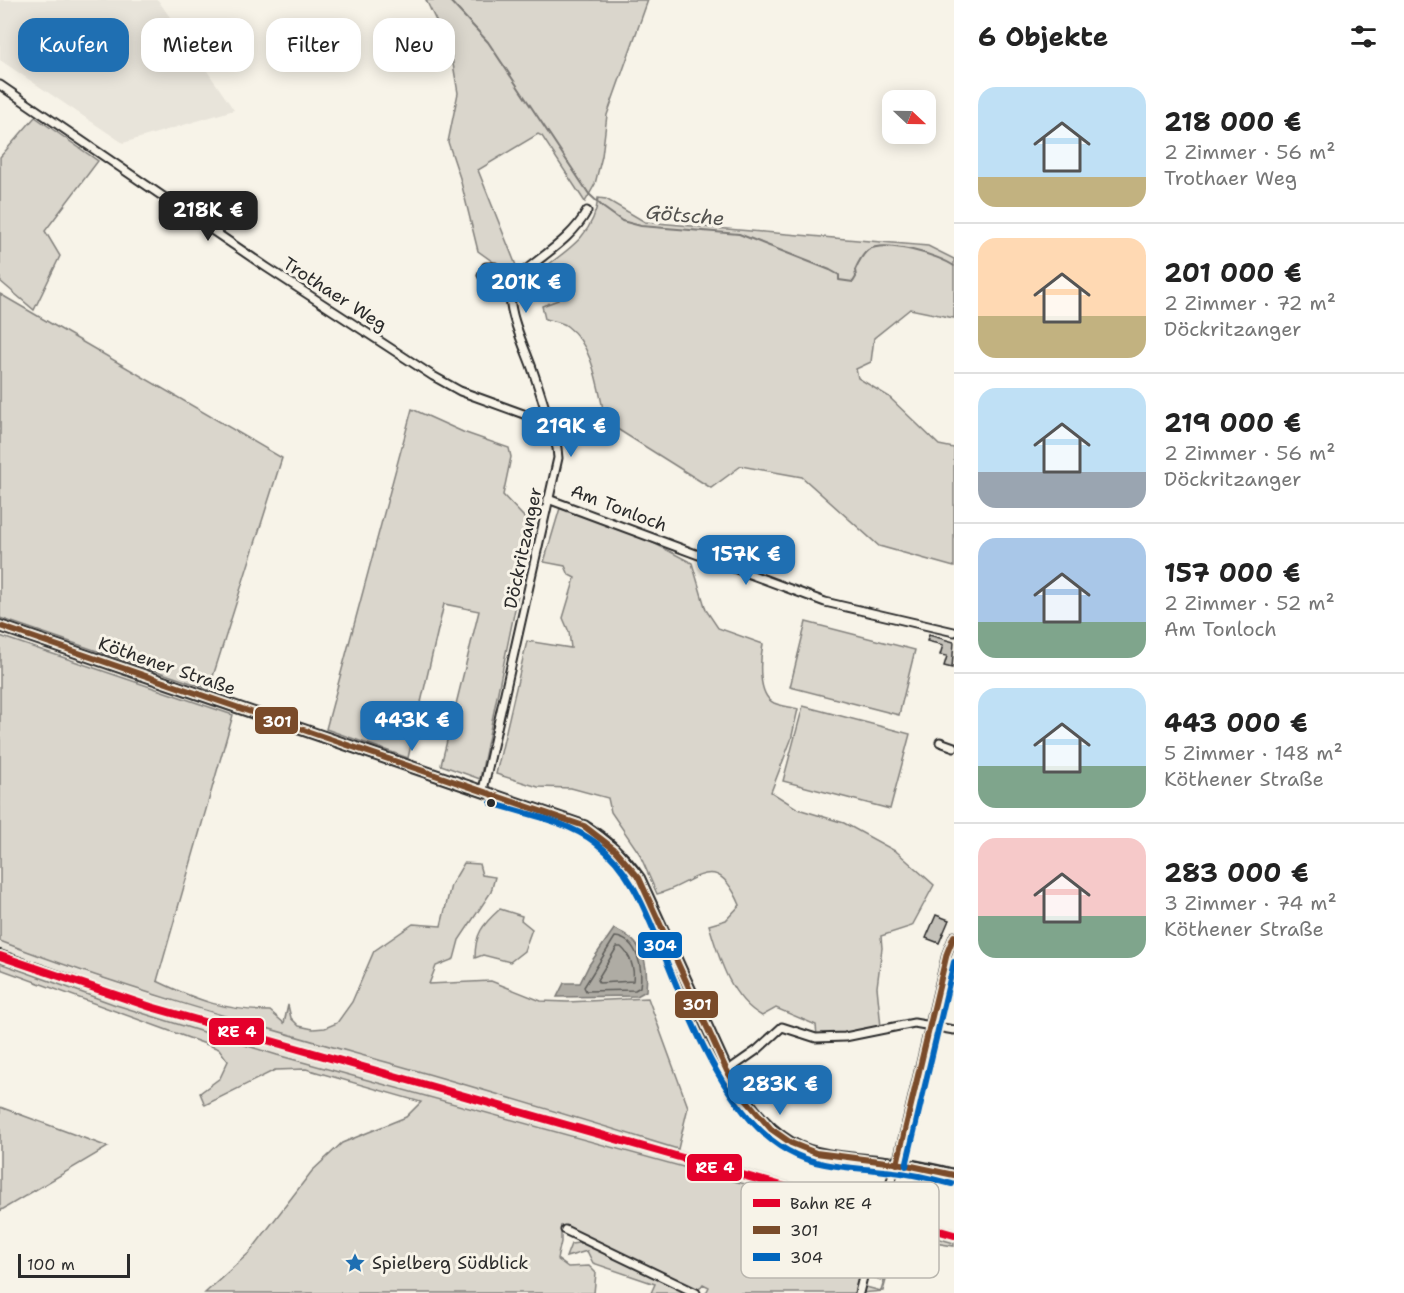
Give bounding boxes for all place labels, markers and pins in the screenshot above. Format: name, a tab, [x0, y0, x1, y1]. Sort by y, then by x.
pin: 218K €	[159, 191, 257, 242]
pin: 201K €	[477, 263, 575, 314]
pin: 219K €	[522, 407, 620, 458]
pin: 157K €	[697, 535, 795, 586]
pin: 443K €	[363, 701, 461, 752]
unlabelled marker	[485, 797, 497, 809]
pin: 283K €	[731, 1065, 829, 1116]
place icon: Spielberg Südblick	[343, 1251, 367, 1275]
place label: Spielberg Südblick	[372, 1251, 529, 1275]

